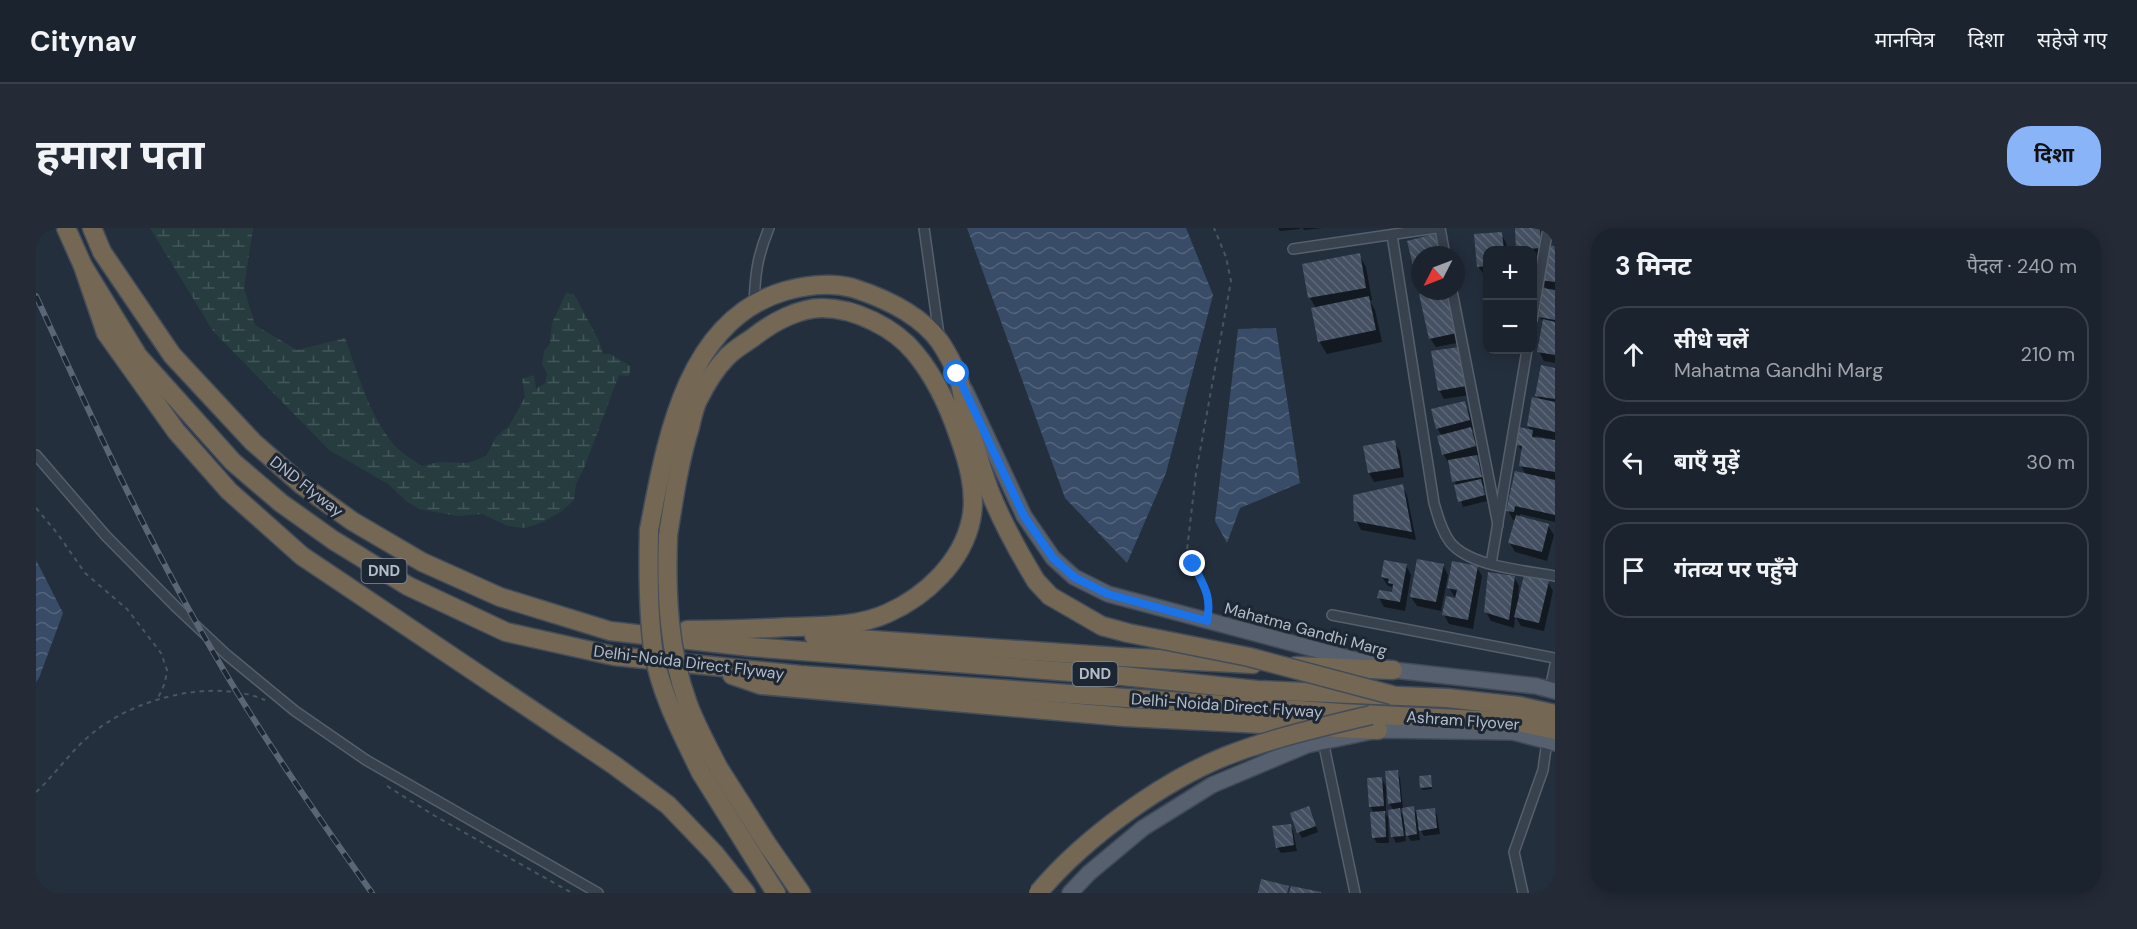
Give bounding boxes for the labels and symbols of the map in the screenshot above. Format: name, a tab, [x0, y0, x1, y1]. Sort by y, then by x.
north arrow	[1411, 246, 1465, 300]
route start	[943, 360, 969, 386]
street label: DND Flyway	[266, 451, 348, 522]
route end	[1179, 550, 1205, 576]
road number: DND	[362, 559, 406, 583]
street label: Mahatma Gandhi Marg	[1222, 598, 1390, 661]
street label: Delhi-Noida Direct Flyway	[592, 640, 786, 685]
road number: DND	[1072, 662, 1118, 686]
street label: Delhi-Noida Direct Flyway	[1130, 688, 1324, 723]
street label: Ashram Flyover	[1406, 706, 1520, 735]

